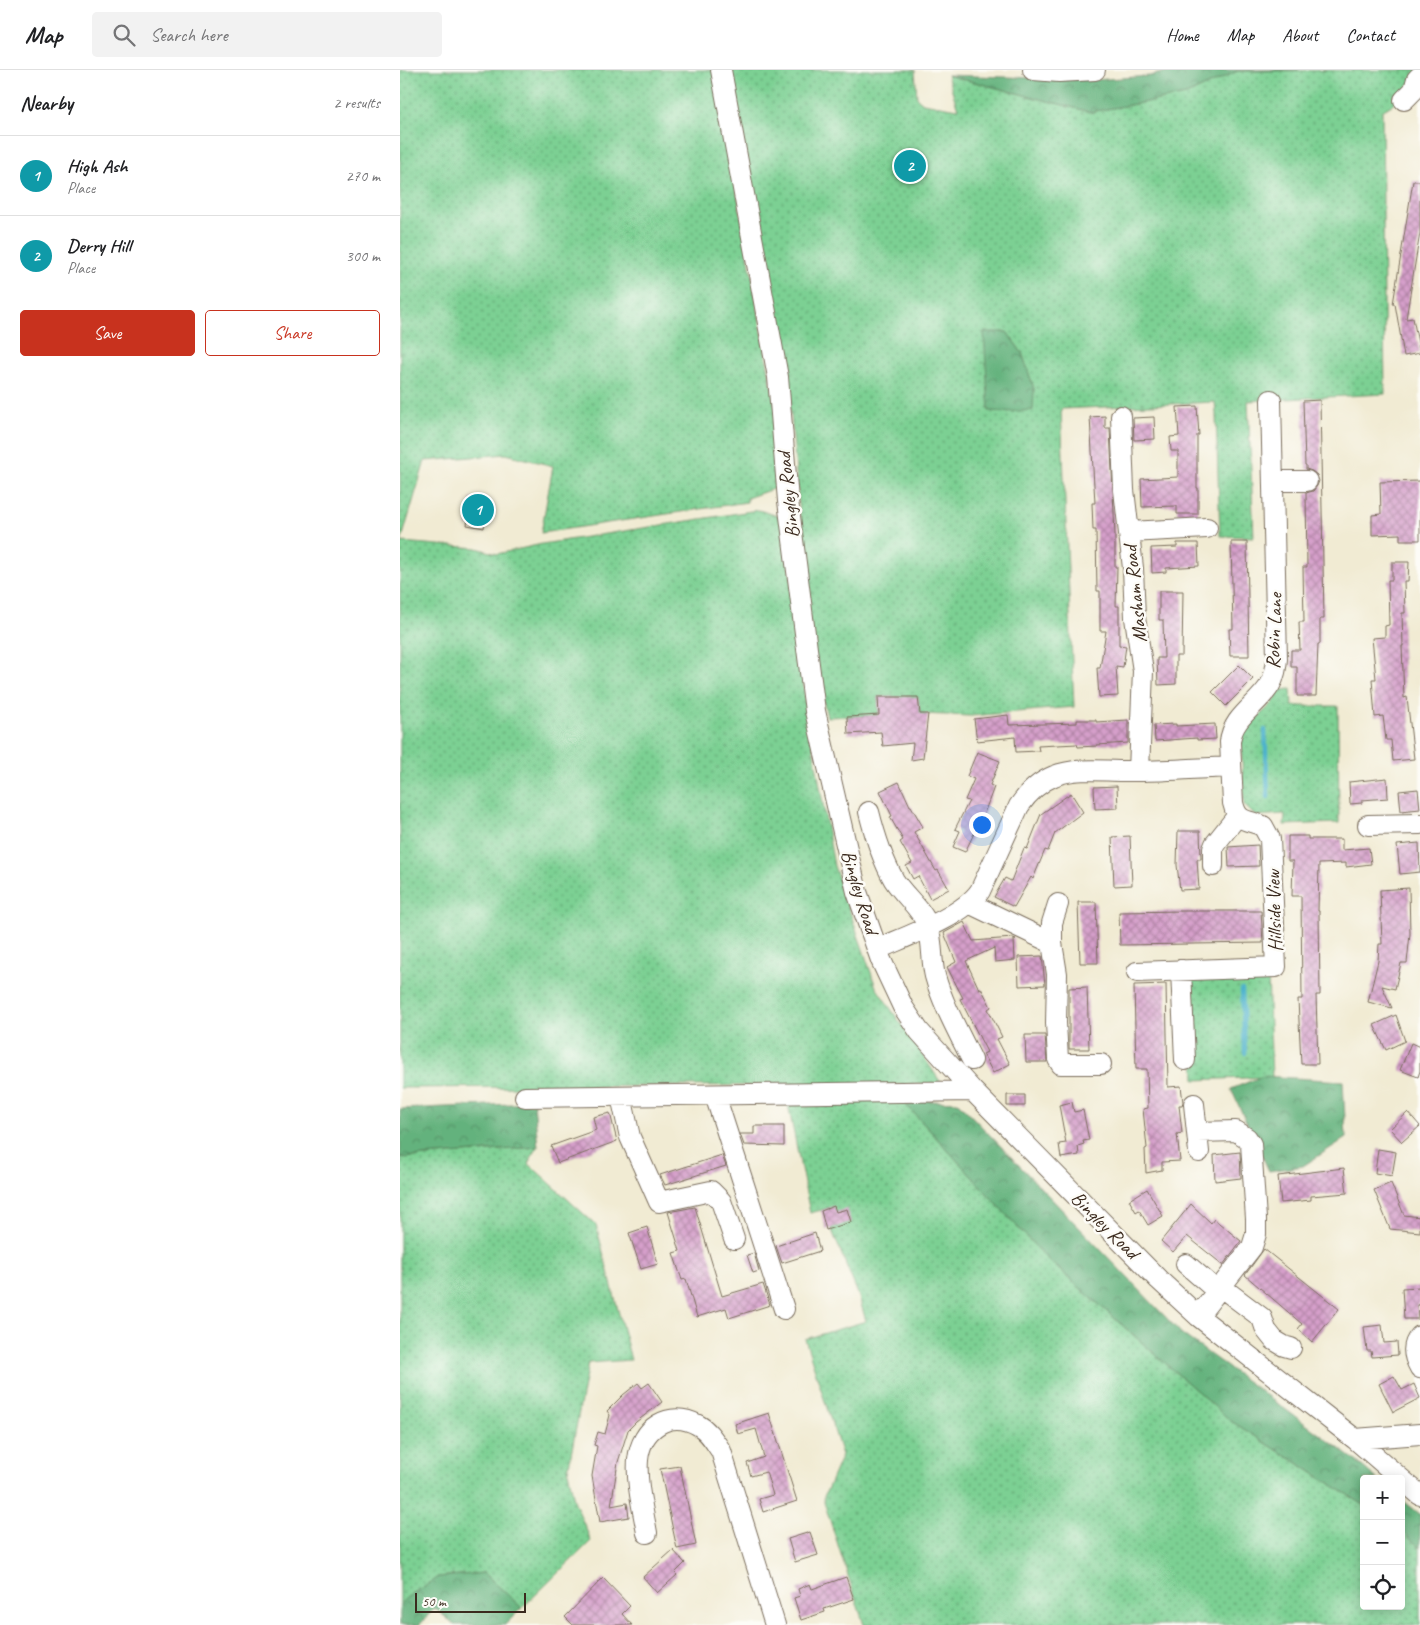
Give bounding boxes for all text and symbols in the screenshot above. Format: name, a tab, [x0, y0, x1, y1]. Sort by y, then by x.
search box	[92, 12, 442, 57]
text: Map	[25, 20, 62, 50]
icon: search	[110, 21, 138, 49]
text: Search here	[150, 23, 228, 47]
text: Home	[1166, 24, 1199, 46]
text: Map	[1227, 24, 1254, 46]
text: About	[1282, 24, 1318, 46]
text: Contact	[1346, 24, 1395, 46]
text: Nearby	[20, 90, 73, 116]
text: 2 results	[333, 93, 380, 113]
pin: 2	[894, 147, 926, 185]
text: High Ash	[67, 154, 127, 178]
text: 1	[32, 166, 40, 186]
text: 270 m	[346, 166, 380, 186]
text: Place	[67, 178, 95, 198]
text: Derry Hill	[67, 234, 131, 258]
text: 2	[32, 246, 40, 266]
text: 300 m	[346, 246, 380, 266]
text: Place	[67, 258, 95, 278]
button: Save	[20, 310, 195, 356]
button: Share	[205, 310, 380, 356]
street label: Bingley Road	[771, 448, 805, 539]
pin: 1	[462, 491, 494, 529]
street label: Masham Road	[1117, 541, 1153, 644]
street label: Robin Lane	[1260, 591, 1288, 669]
your location	[969, 812, 995, 838]
street label: Bingley Road	[835, 847, 885, 940]
street label: Hillside View	[1260, 868, 1288, 952]
street label: Bingley Road	[1066, 1186, 1147, 1267]
map controls	[1360, 1475, 1405, 1610]
button: +	[1360, 1475, 1405, 1520]
button: −	[1360, 1520, 1405, 1565]
button: locate	[1360, 1565, 1405, 1610]
scale bar	[415, 1590, 526, 1613]
text: 50 m	[422, 1593, 446, 1610]

